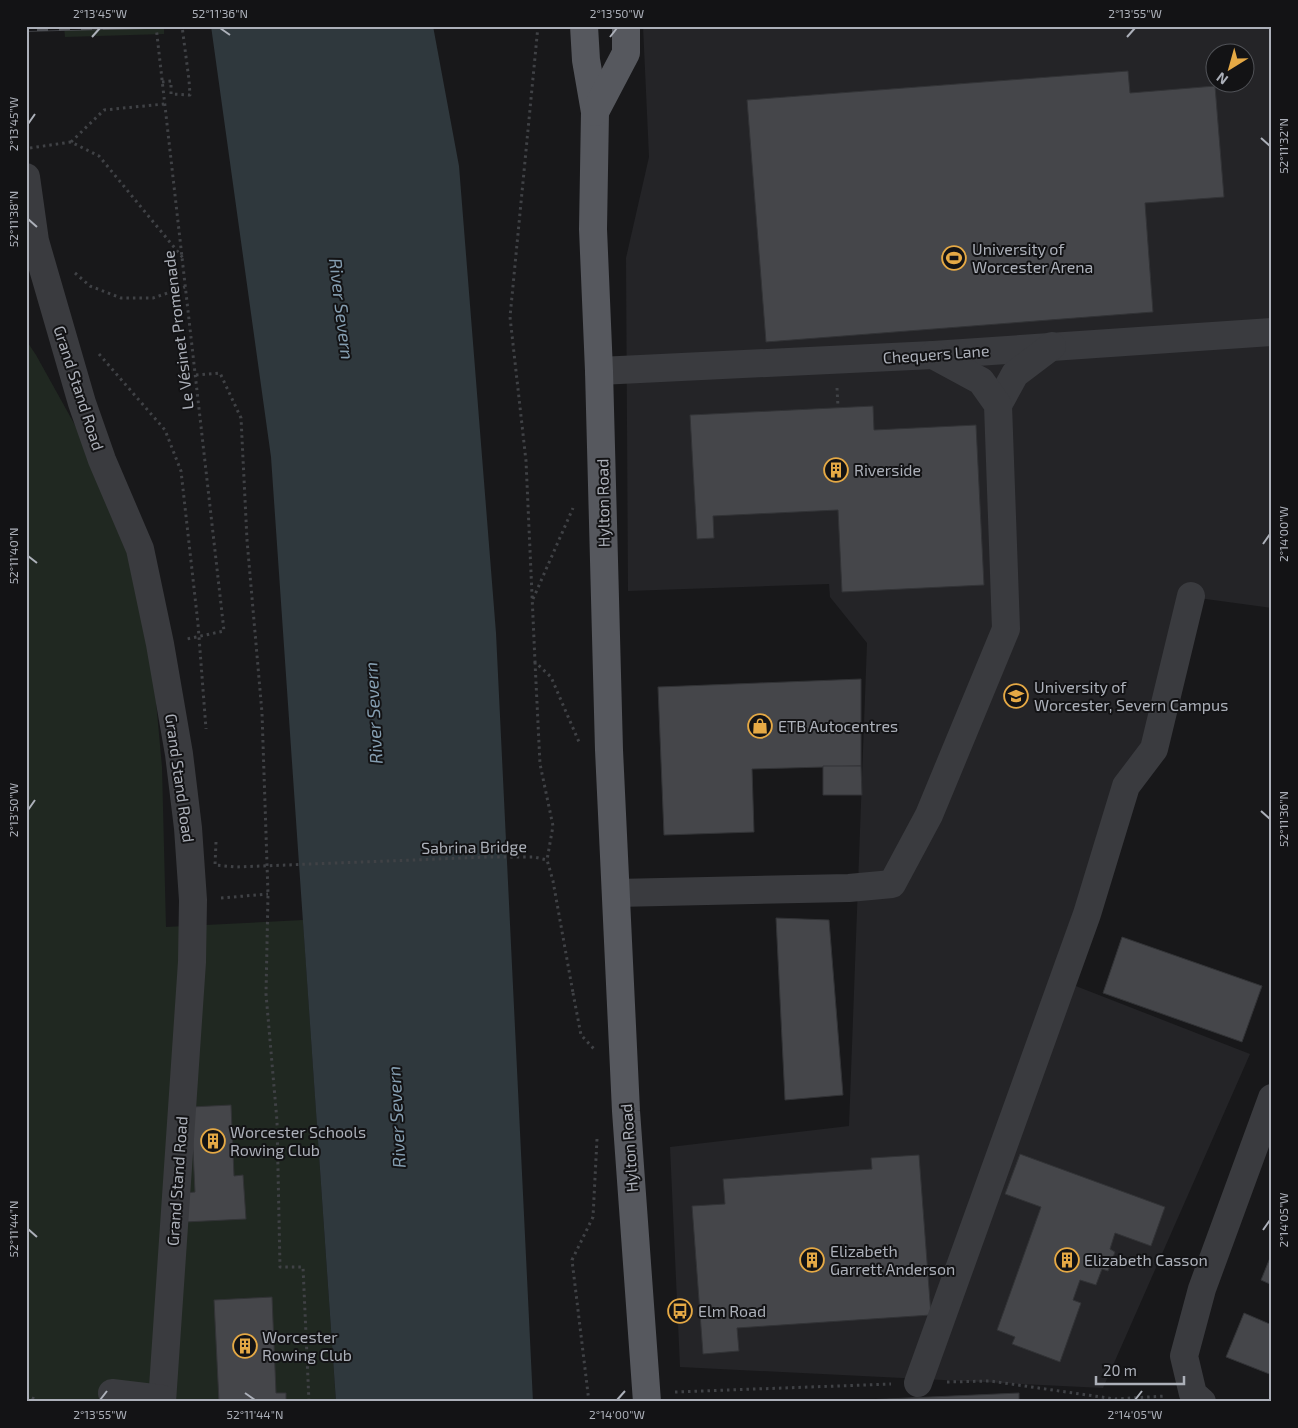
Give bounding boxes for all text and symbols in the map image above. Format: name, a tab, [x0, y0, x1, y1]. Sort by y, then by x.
text: 2°13'45"W	[73, 6, 127, 20]
text: 52°11'36"N	[192, 6, 248, 20]
text: 2°13'50"W	[590, 6, 644, 20]
text: 2°13'55"W	[1108, 6, 1162, 20]
north arrow	[1206, 42, 1256, 92]
text: N	[1213, 69, 1231, 89]
text: 2°13'45"W	[6, 97, 20, 151]
text: 52°11'32"N	[1276, 118, 1290, 174]
text: 52°11'38"N	[6, 191, 20, 247]
place label: University of Worcester Arena	[972, 239, 1093, 276]
sports icon: University of Worcester Arena	[941, 245, 967, 271]
street label: Le Vésinet Promenade	[158, 249, 197, 411]
water label: River Severn	[325, 257, 359, 361]
street label: Grand Stand Road	[50, 323, 109, 453]
street label: Chequers Lane	[882, 340, 990, 367]
building icon: Riverside	[823, 457, 849, 483]
street label: Hylton Road	[592, 458, 613, 548]
place label: Riverside	[854, 460, 921, 479]
text: 2°14'00"W	[1276, 506, 1290, 562]
text: 52°11'40"N	[6, 528, 20, 584]
water label: River Severn	[359, 661, 387, 765]
place label: University of Worcester, Severn Campus	[1034, 677, 1228, 714]
school or university icon: University of Worcester, Severn Campus	[1003, 683, 1029, 709]
street label: Grand Stand Road	[162, 712, 199, 844]
shop icon: ETB Autocentres	[747, 713, 773, 739]
place label: ETB Autocentres	[778, 716, 898, 735]
text: 2°13'50"W	[6, 783, 20, 837]
text: 52°11'36"N	[1276, 791, 1290, 847]
street label: Sabrina Bridge	[421, 836, 527, 857]
water label: River Severn	[382, 1065, 410, 1169]
street label: Hylton Road	[616, 1103, 641, 1193]
street label: Grand Stand Road	[162, 1115, 191, 1246]
place label: Worcester Schools Rowing Club	[230, 1122, 366, 1159]
building icon: Worcester Schools Rowing Club	[200, 1128, 226, 1154]
text: 2°14'05"W	[1276, 1193, 1290, 1248]
text: 52°11'44"N	[6, 1201, 20, 1257]
place label: Elizabeth Garrett Anderson	[830, 1241, 955, 1278]
building icon: Elizabeth Garrett Anderson	[799, 1247, 825, 1273]
building icon: Elizabeth Casson	[1054, 1247, 1080, 1273]
place label: Elizabeth Casson	[1084, 1250, 1208, 1269]
bus stop icon: Elm Road	[667, 1298, 693, 1324]
place label: Elm Road	[698, 1301, 766, 1320]
place label: Worcester Rowing Club	[262, 1327, 352, 1364]
building icon: Worcester Rowing Club	[232, 1333, 258, 1359]
scale bar	[1096, 1353, 1183, 1385]
text: 20 m	[1103, 1361, 1137, 1379]
text: 2°13'55"W	[73, 1407, 127, 1421]
text: 52°11'44"N	[227, 1407, 283, 1421]
text: 2°14'00"W	[589, 1407, 645, 1421]
text: 2°14'05"W	[1108, 1407, 1163, 1421]

